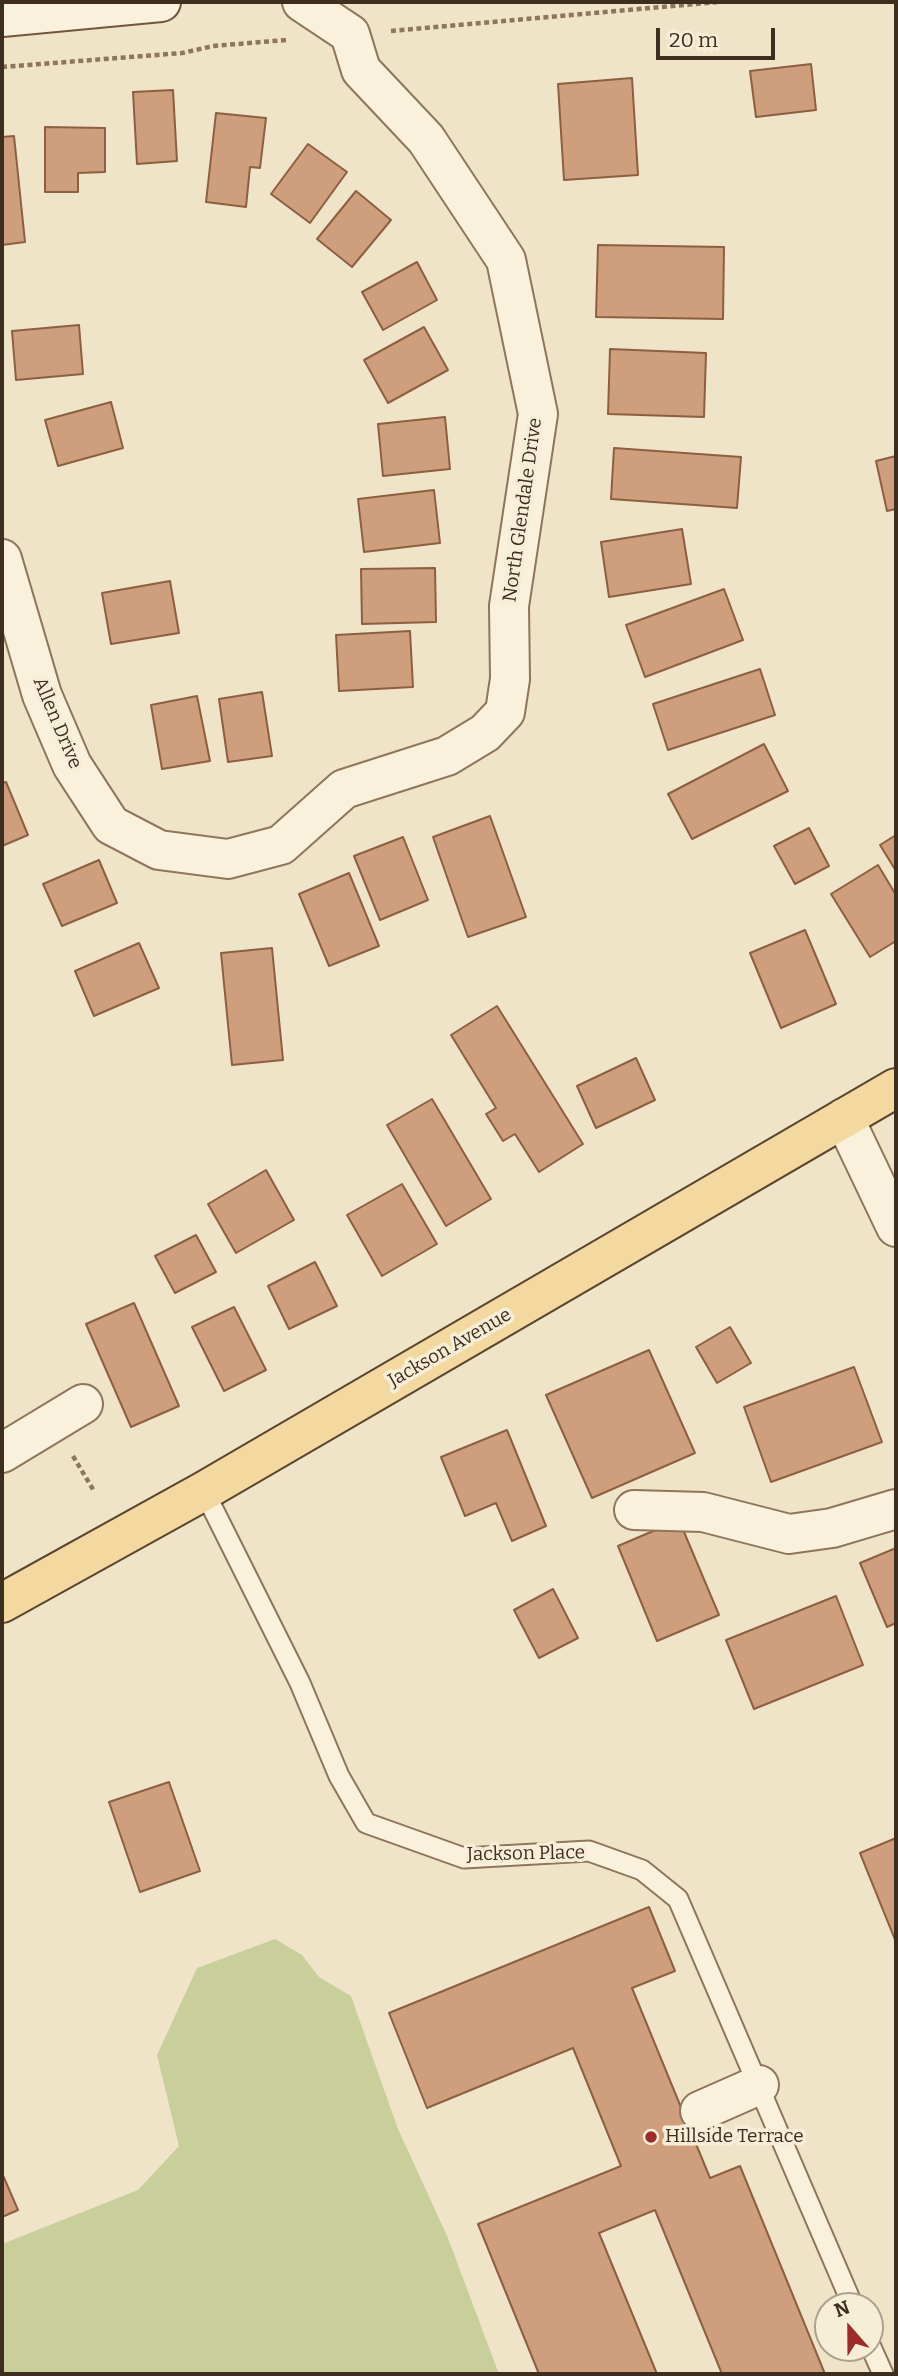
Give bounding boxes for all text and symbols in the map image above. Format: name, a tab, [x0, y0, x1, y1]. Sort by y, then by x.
scale bar	[660, 14, 779, 58]
text: 20 m	[669, 27, 718, 53]
street label: North Glendale Drive	[499, 416, 547, 604]
street label: Allen Drive	[28, 674, 86, 772]
street label: Jackson Avenue	[384, 1304, 516, 1392]
street label: Jackson Place	[467, 1842, 585, 1866]
place label: Hillside Terrace	[665, 2126, 804, 2148]
marker: Hillside Terrace	[643, 2129, 659, 2145]
north arrow	[814, 2292, 884, 2362]
text: N	[831, 2295, 853, 2322]

